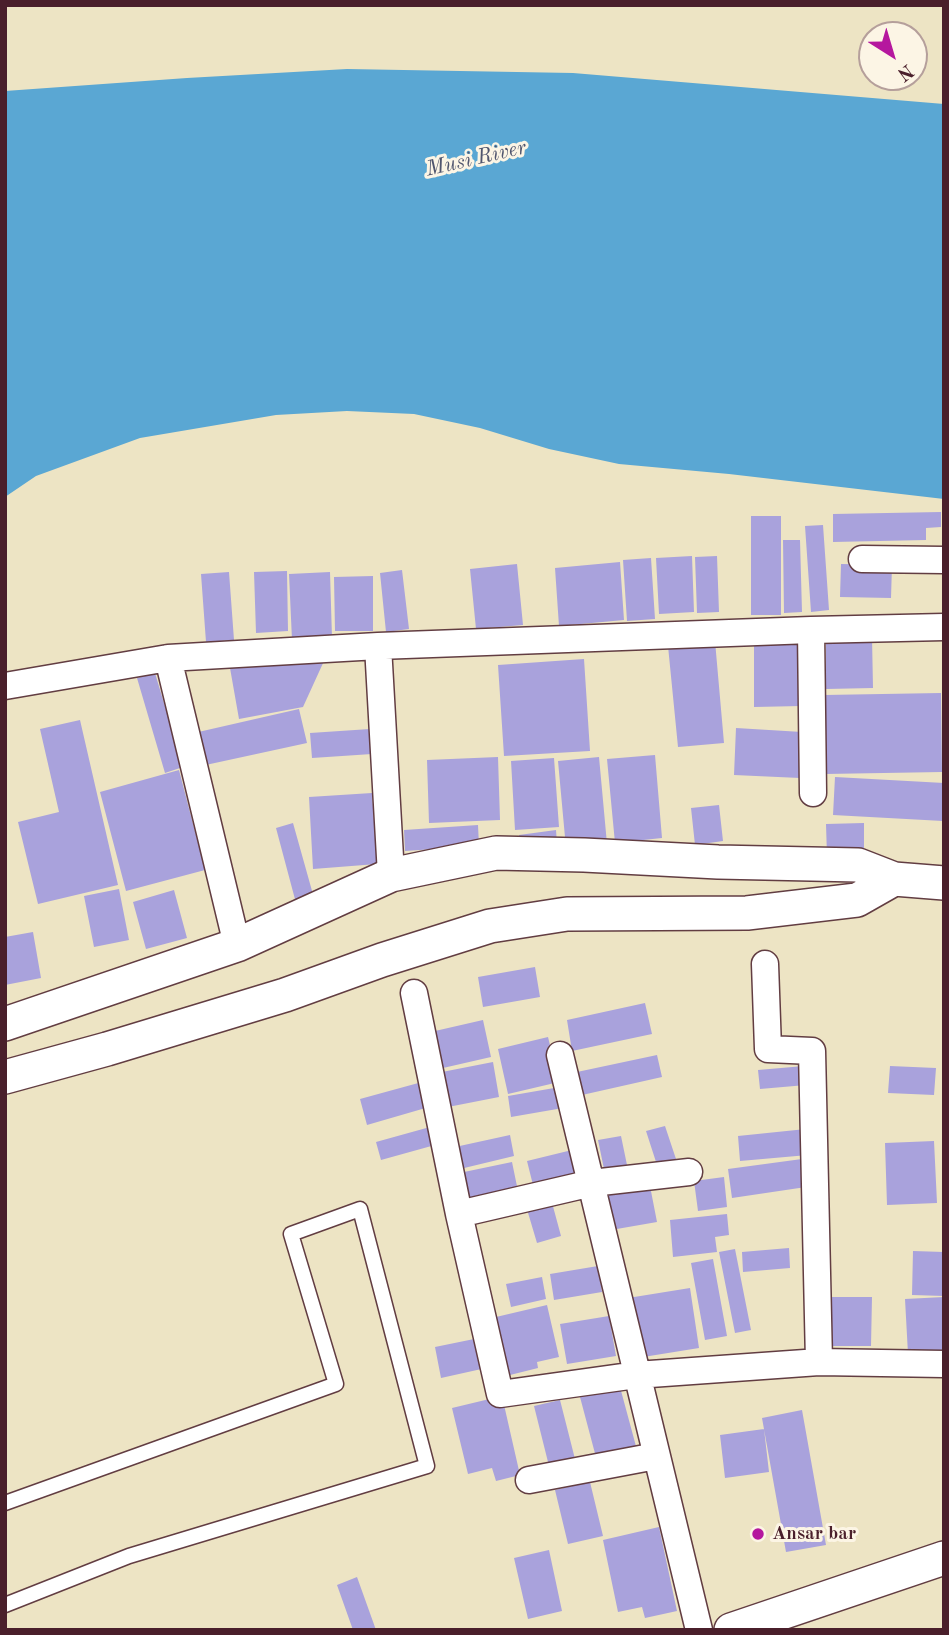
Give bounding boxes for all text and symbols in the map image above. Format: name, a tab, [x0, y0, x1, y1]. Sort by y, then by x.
north arrow	[858, 21, 928, 91]
text: N	[893, 60, 916, 84]
water label: Musi River	[423, 135, 529, 183]
place label: Ansar bar	[772, 1523, 856, 1545]
marker: Ansar bar	[750, 1526, 766, 1542]

